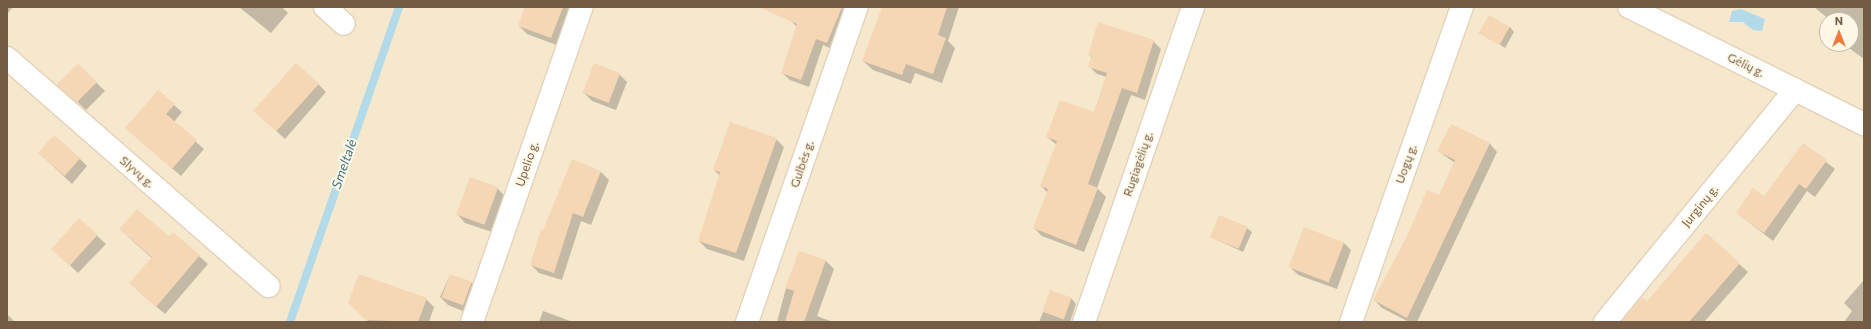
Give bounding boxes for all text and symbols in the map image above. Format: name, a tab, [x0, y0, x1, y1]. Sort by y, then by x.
north arrow	[1819, 12, 1859, 52]
text: N	[1835, 14, 1843, 27]
street label: Gėlių g.	[1725, 50, 1767, 80]
street label: Rugiagėlių g.	[1120, 130, 1156, 198]
water label: Smeltalė	[328, 137, 360, 191]
street label: Gulbės g.	[787, 138, 817, 190]
street label: Upelio g.	[513, 139, 541, 189]
street label: Uogų g.	[1392, 142, 1420, 186]
street label: Slyvų g.	[117, 153, 157, 191]
street label: Jurginų g.	[1679, 182, 1721, 230]

